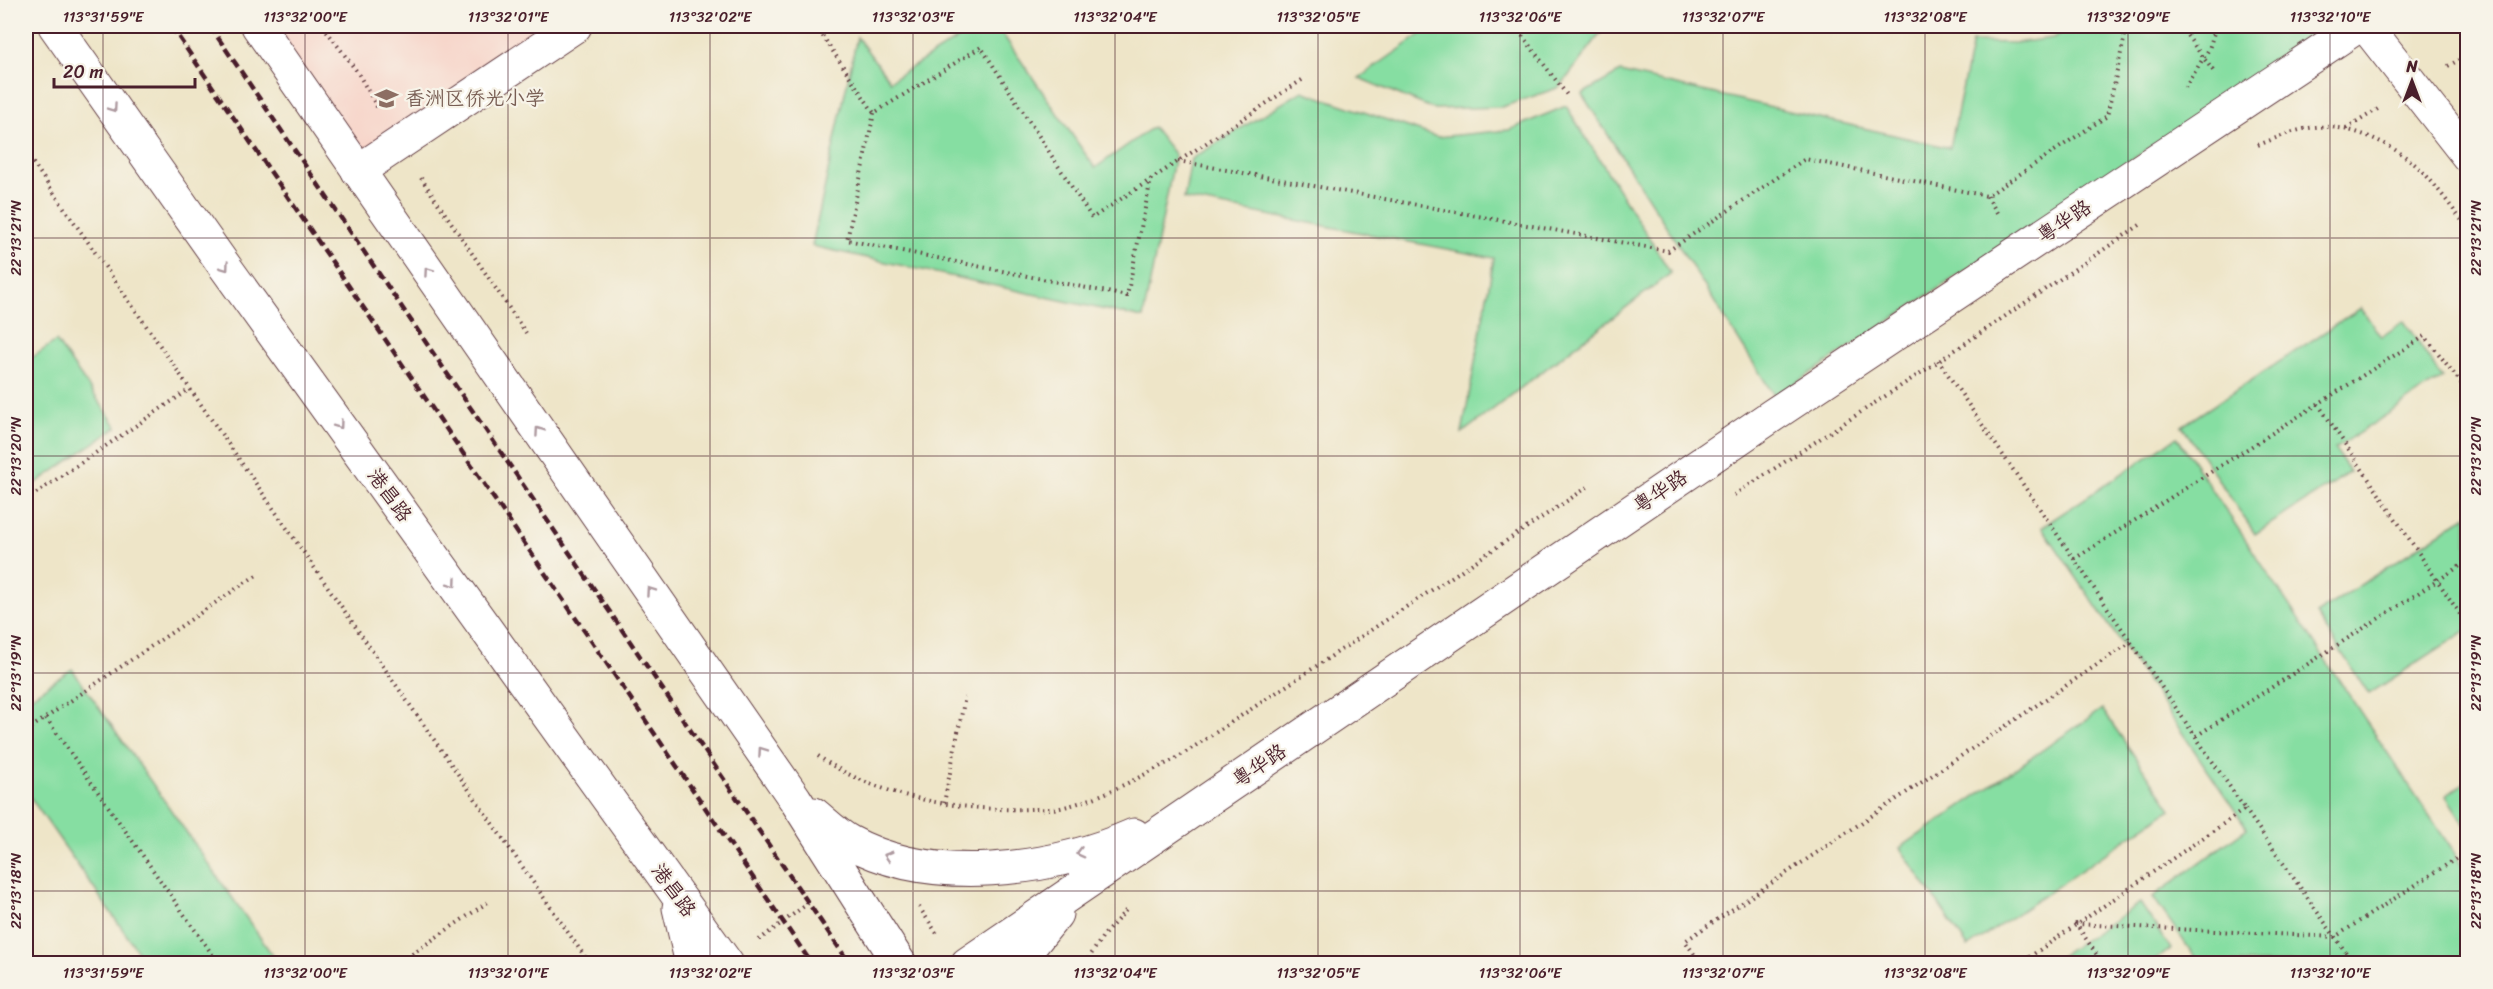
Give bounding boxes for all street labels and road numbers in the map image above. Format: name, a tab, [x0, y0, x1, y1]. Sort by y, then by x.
street label: 粤华路	[2030, 190, 2100, 253]
street label: 粤华路	[1626, 460, 1696, 523]
street label: 港昌路	[358, 461, 422, 531]
street label: 粤华路	[1225, 734, 1295, 797]
street label: 港昌路	[642, 856, 706, 926]

